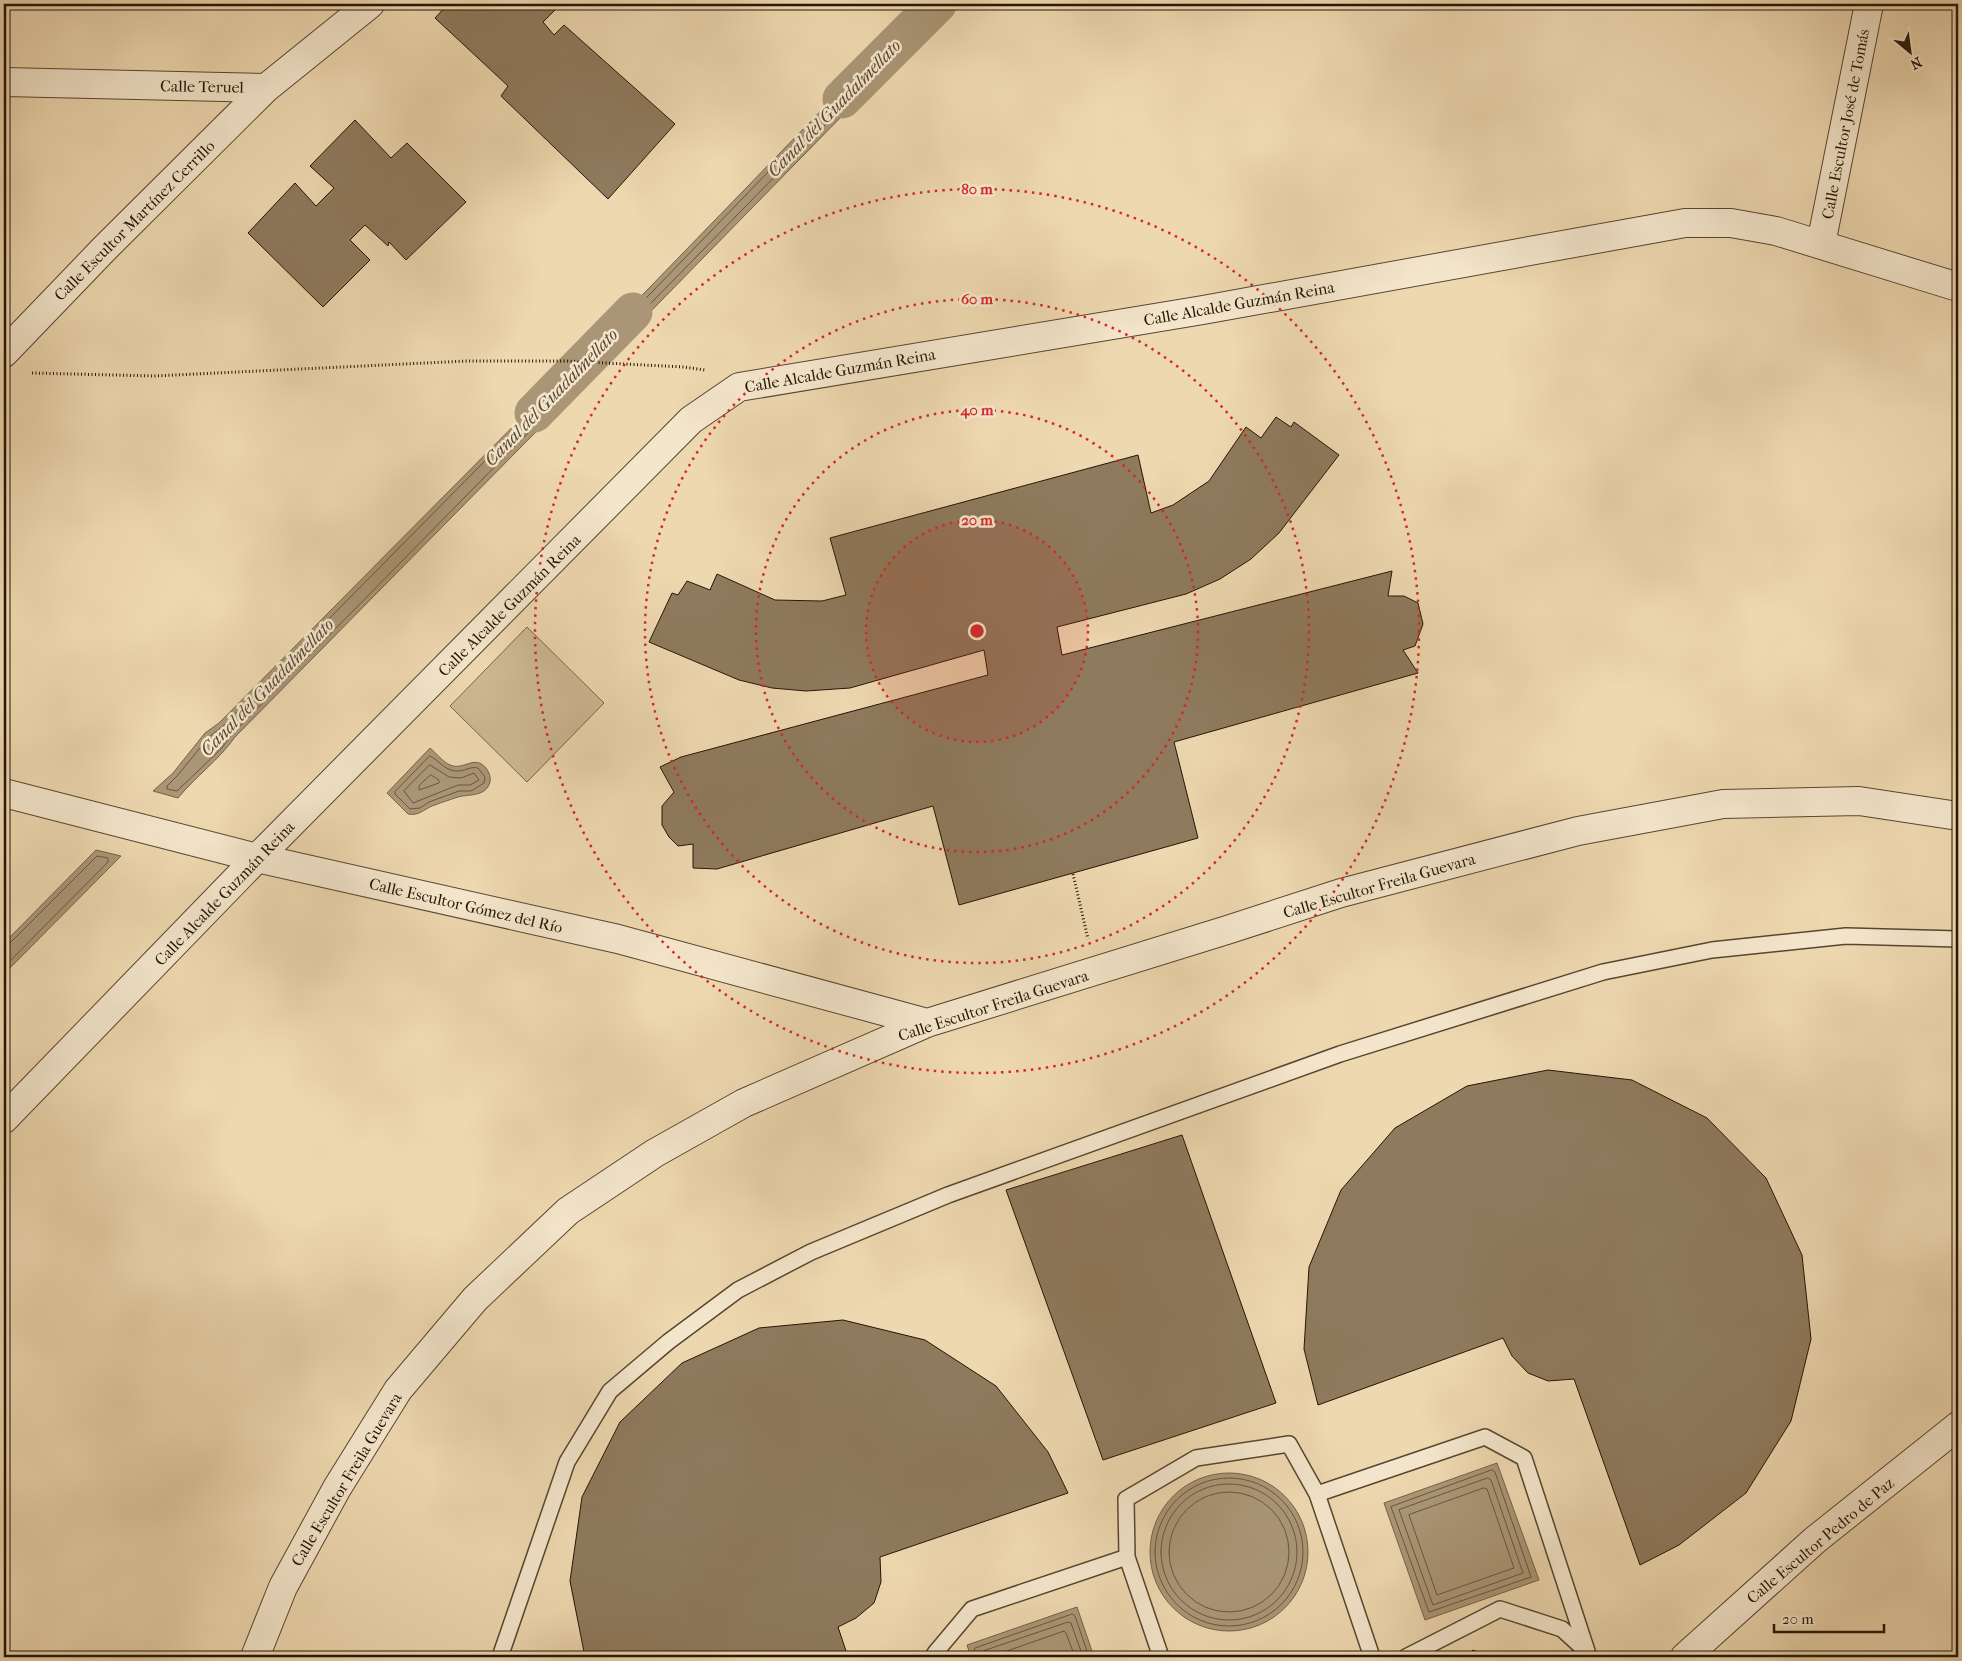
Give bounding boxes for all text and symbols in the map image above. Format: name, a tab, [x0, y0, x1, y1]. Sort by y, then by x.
street label: Calle Escultor José de Tomás	[1818, 27, 1873, 221]
north arrow	[1884, 28, 1934, 78]
water label: Canal del Guadalmellato	[763, 35, 905, 181]
text: N	[1907, 53, 1925, 73]
street label: Calle Teruel	[160, 76, 245, 97]
street label: Calle Escultor Martínez Cerrillo	[50, 136, 219, 305]
text: 80 m	[961, 180, 993, 198]
street label: Calle Alcalde Guzmán Reina	[1142, 277, 1337, 330]
text: 60 m	[961, 290, 994, 308]
water label: Canal del Guadalmellato	[480, 324, 622, 470]
street label: Calle Alcalde Guzmán Reina	[743, 344, 938, 397]
text: 40 m	[960, 401, 994, 419]
text: 20 m	[961, 511, 993, 529]
street label: Calle Alcalde Guzmán Reina	[434, 530, 585, 680]
water label: Canal del Guadalmellato	[196, 614, 338, 760]
centre of rings	[968, 622, 986, 640]
street label: Calle Alcalde Guzmán Reina	[150, 817, 299, 970]
street label: Calle Escultor Freila Guevara	[1281, 849, 1478, 922]
street label: Calle Escultor Gómez del Río	[367, 874, 565, 937]
street label: Calle Escultor Freila Guevara	[896, 966, 1091, 1045]
street label: Calle Escultor Freila Guevara	[287, 1389, 406, 1569]
street label: Calle Escultor Pedro de Paz	[1743, 1473, 1898, 1608]
scale bar	[1774, 1601, 1884, 1633]
text: 20 m	[1782, 1610, 1814, 1628]

